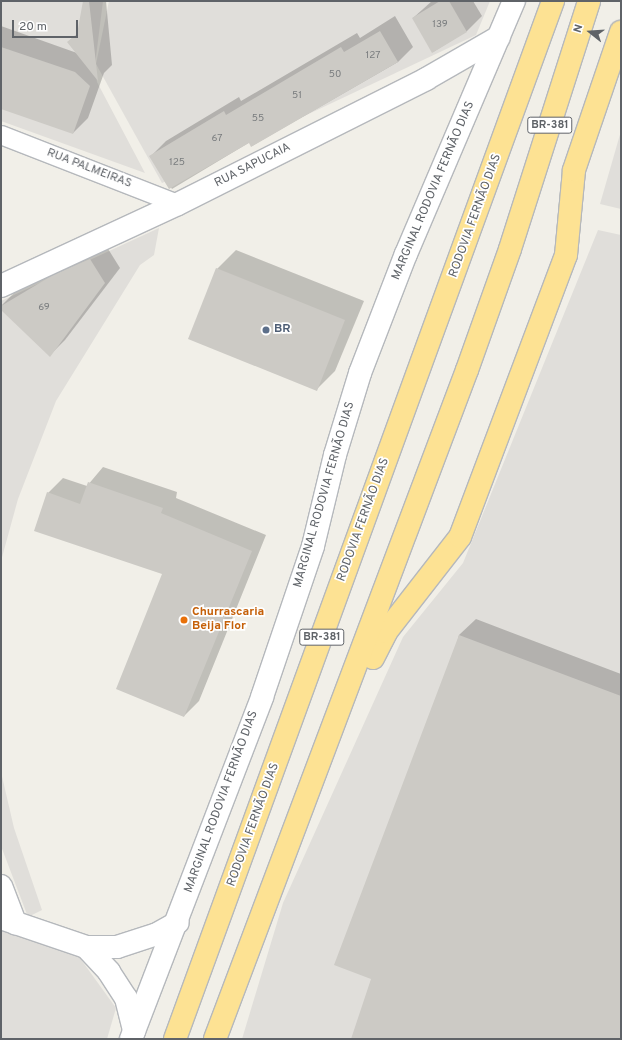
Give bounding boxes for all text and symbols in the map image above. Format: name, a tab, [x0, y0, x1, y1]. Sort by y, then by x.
scale bar	[14, 12, 80, 38]
north arrow	[570, 12, 610, 52]
text: 20 m	[19, 19, 47, 35]
house number: 139	[432, 19, 448, 31]
text: N	[571, 23, 586, 34]
house number: 127	[366, 50, 380, 62]
house number: 50	[329, 69, 341, 81]
house number: 51	[292, 90, 302, 102]
street label: MARGINAL RODOVIA FERNÃO DIAS	[390, 99, 478, 283]
house number: 55	[252, 113, 264, 125]
road number: BR-381	[527, 116, 573, 134]
house number: 67	[212, 133, 222, 145]
street label: RUA SAPUCAIA	[212, 141, 294, 191]
street label: RUA PALMEIRAS	[44, 146, 134, 192]
street label: RODOVIA FERNÃO DIAS	[447, 152, 505, 280]
house number: 125	[169, 157, 185, 169]
house number: 69	[38, 302, 50, 314]
place label: BR	[274, 323, 291, 337]
marker: BR	[261, 325, 271, 335]
street label: MARGINAL RODOVIA FERNÃO DIAS	[291, 400, 359, 590]
street label: RODOVIA FERNÃO DIAS	[335, 456, 393, 584]
place label: Churrascaria Beija Flor	[192, 606, 264, 634]
marker: Churrascaria Beija Flor	[179, 615, 189, 625]
road number: BR-381	[299, 628, 345, 646]
street label: MARGINAL RODOVIA FERNÃO DIAS	[182, 709, 262, 895]
street label: RODOVIA FERNÃO DIAS	[225, 761, 283, 889]

